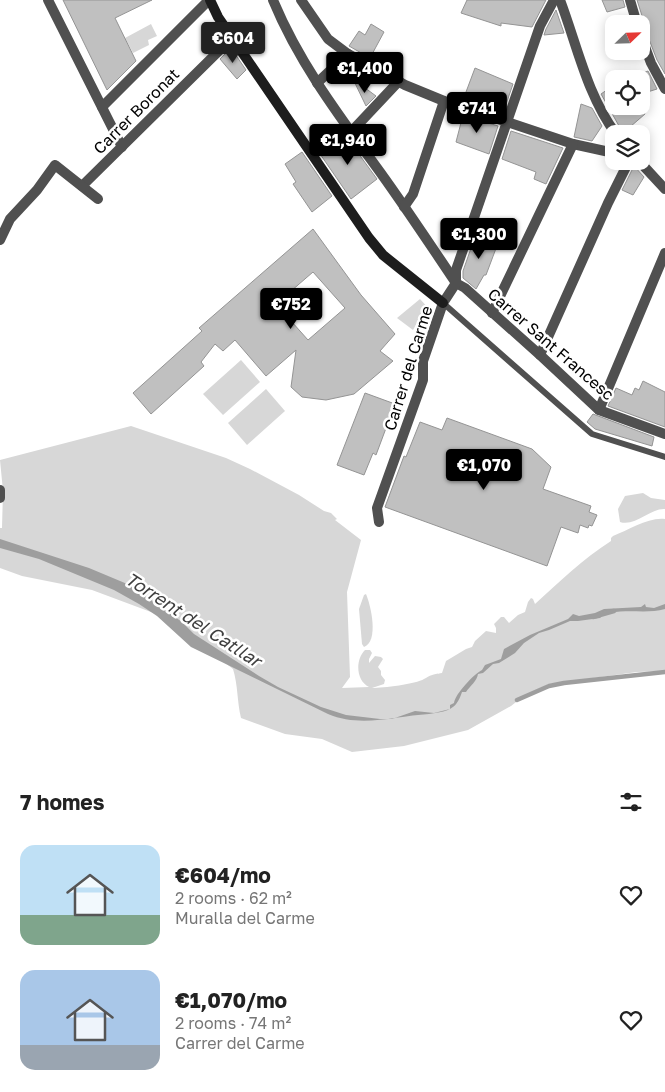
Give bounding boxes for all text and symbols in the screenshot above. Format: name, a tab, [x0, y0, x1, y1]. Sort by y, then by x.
north arrow	[605, 15, 650, 60]
map controls	[605, 15, 650, 170]
pin: €604	[203, 22, 263, 64]
text: €604	[212, 28, 254, 48]
pin: €1,400	[324, 52, 406, 94]
text: €1,400	[337, 58, 393, 78]
street label: Carrer Boronat	[89, 64, 183, 158]
button: locate	[605, 70, 650, 115]
pin: €741	[447, 92, 507, 134]
text: €741	[458, 98, 496, 118]
pin: €1,940	[307, 124, 389, 166]
button: layers	[605, 125, 650, 170]
text: €1,940	[320, 130, 376, 150]
pin: €1,300	[438, 218, 520, 260]
text: €1,300	[451, 224, 507, 244]
street label: Carrer Sant Francesc	[484, 284, 618, 404]
pin: €752	[261, 288, 321, 330]
text: €752	[271, 294, 311, 314]
street label: Carrer del Carme	[379, 303, 437, 433]
pin: €1,070	[443, 448, 525, 491]
text: €1,070	[457, 455, 511, 475]
water label: Torrent del Catllar	[122, 567, 268, 673]
icon: filters	[617, 788, 645, 816]
text: 7 homes	[20, 789, 105, 815]
text: €604/mo	[175, 862, 271, 888]
icon: home	[60, 865, 120, 925]
icon: heart	[617, 881, 645, 909]
text: 2 rooms · 62 m²	[175, 888, 292, 908]
text: Muralla del Carme	[175, 908, 315, 928]
text: €1,070/mo	[175, 987, 287, 1013]
icon: home	[60, 990, 120, 1050]
icon: heart	[617, 1006, 645, 1034]
text: 2 rooms · 74 m²	[175, 1013, 291, 1033]
text: Carrer del Carme	[175, 1033, 305, 1053]

